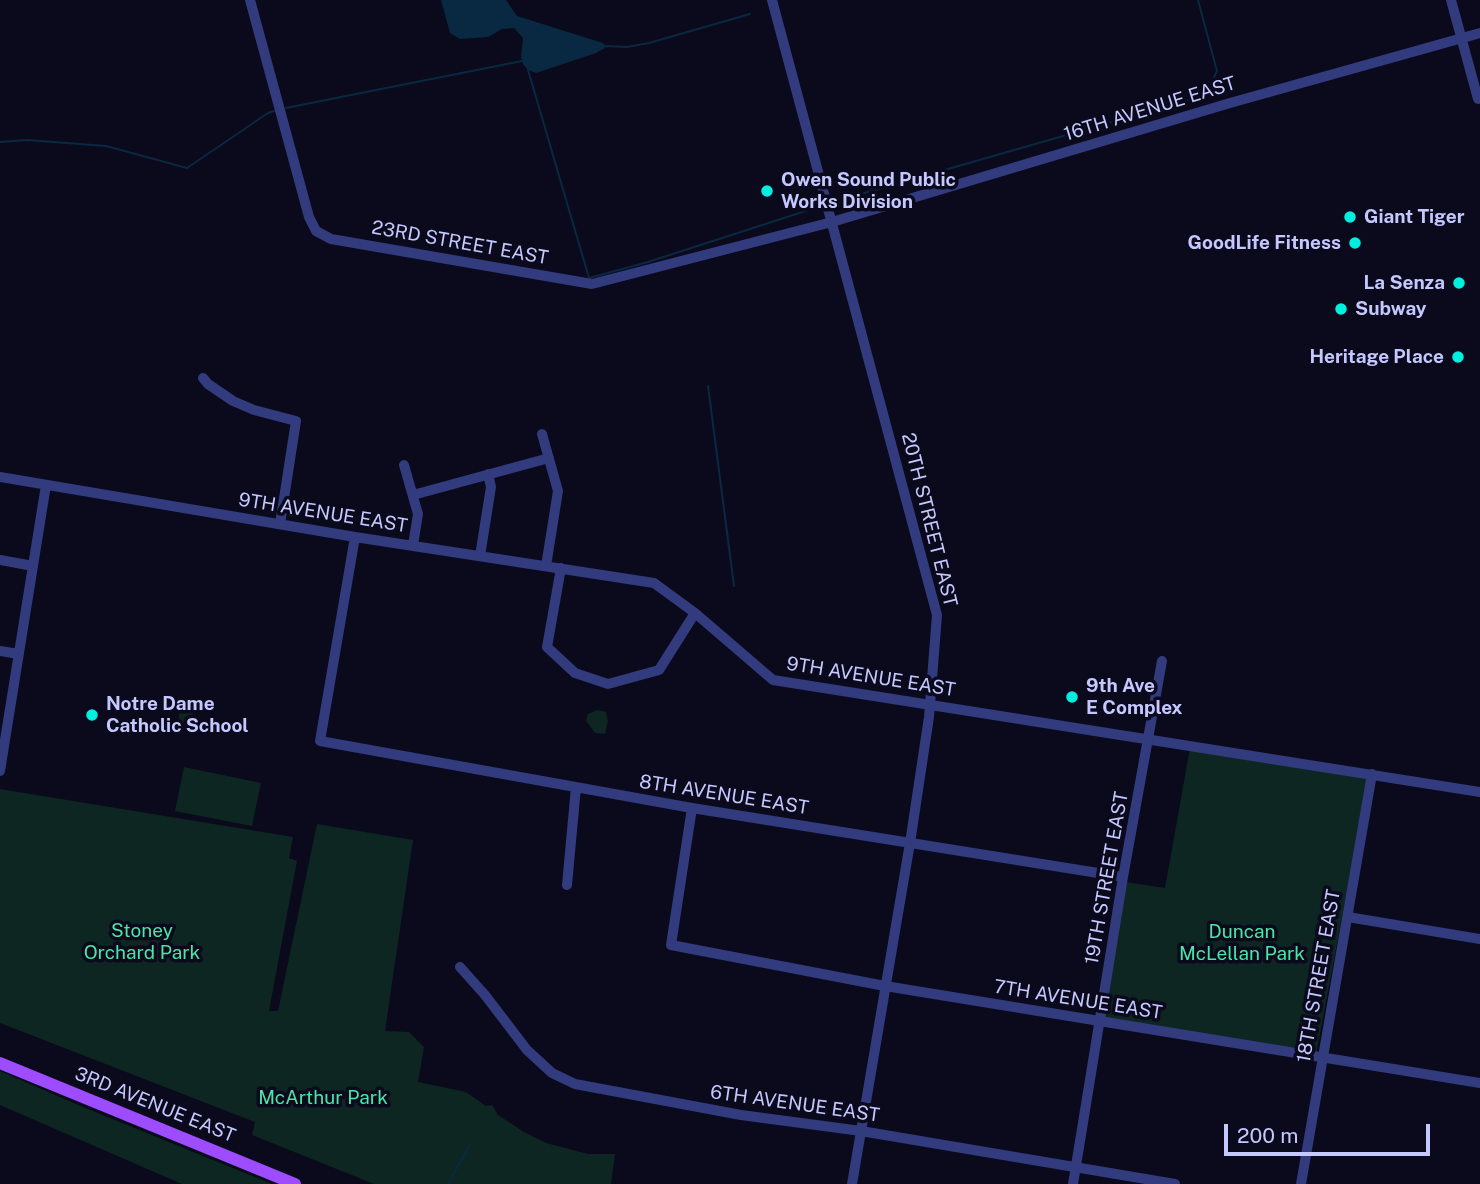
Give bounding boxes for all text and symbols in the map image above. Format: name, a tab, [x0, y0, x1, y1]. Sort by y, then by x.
street label: 16TH AVENUE EAST	[1061, 72, 1239, 146]
place label: Owen Sound Public Works Division	[781, 169, 956, 213]
marker: Owen Sound Public Works Division	[759, 183, 775, 199]
place label: Giant Tiger	[1364, 206, 1465, 228]
marker: Giant Tiger	[1342, 209, 1358, 225]
street label: 23RD STREET EAST	[370, 216, 550, 270]
place label: GoodLife Fitness	[1188, 232, 1341, 254]
marker: GoodLife Fitness	[1347, 235, 1363, 251]
place label: La Senza	[1364, 272, 1445, 294]
marker: La Senza	[1451, 275, 1467, 291]
place label: Subway	[1355, 298, 1427, 320]
marker: Subway	[1333, 301, 1349, 317]
place label: Heritage Place	[1310, 346, 1444, 368]
marker: Heritage Place	[1450, 349, 1466, 365]
street label: 20TH STREET EAST	[896, 431, 962, 609]
street label: 9TH AVENUE EAST	[237, 488, 409, 538]
street label: 9TH AVENUE EAST	[785, 652, 957, 702]
place label: 9th Ave E Complex	[1086, 675, 1183, 719]
marker: 9th Ave E Complex	[1064, 689, 1080, 705]
place label: Notre Dame Catholic School	[106, 693, 249, 737]
marker: Notre Dame Catholic School	[84, 707, 100, 723]
street label: 8TH AVENUE EAST	[638, 770, 810, 820]
street label: 19TH STREET EAST	[1081, 790, 1133, 966]
street label: 18TH STREET EAST	[1293, 888, 1345, 1064]
park label: Stoney Orchard Park	[84, 920, 200, 964]
park label: Duncan McLellan Park	[1179, 921, 1305, 965]
street label: 7TH AVENUE EAST	[992, 975, 1164, 1025]
street label: 3RD AVENUE EAST	[71, 1062, 239, 1148]
street label: 6TH AVENUE EAST	[709, 1081, 881, 1127]
park label: McArthur Park	[258, 1087, 388, 1109]
scale bar	[1228, 1110, 1434, 1154]
text: 200 m	[1237, 1123, 1298, 1148]

